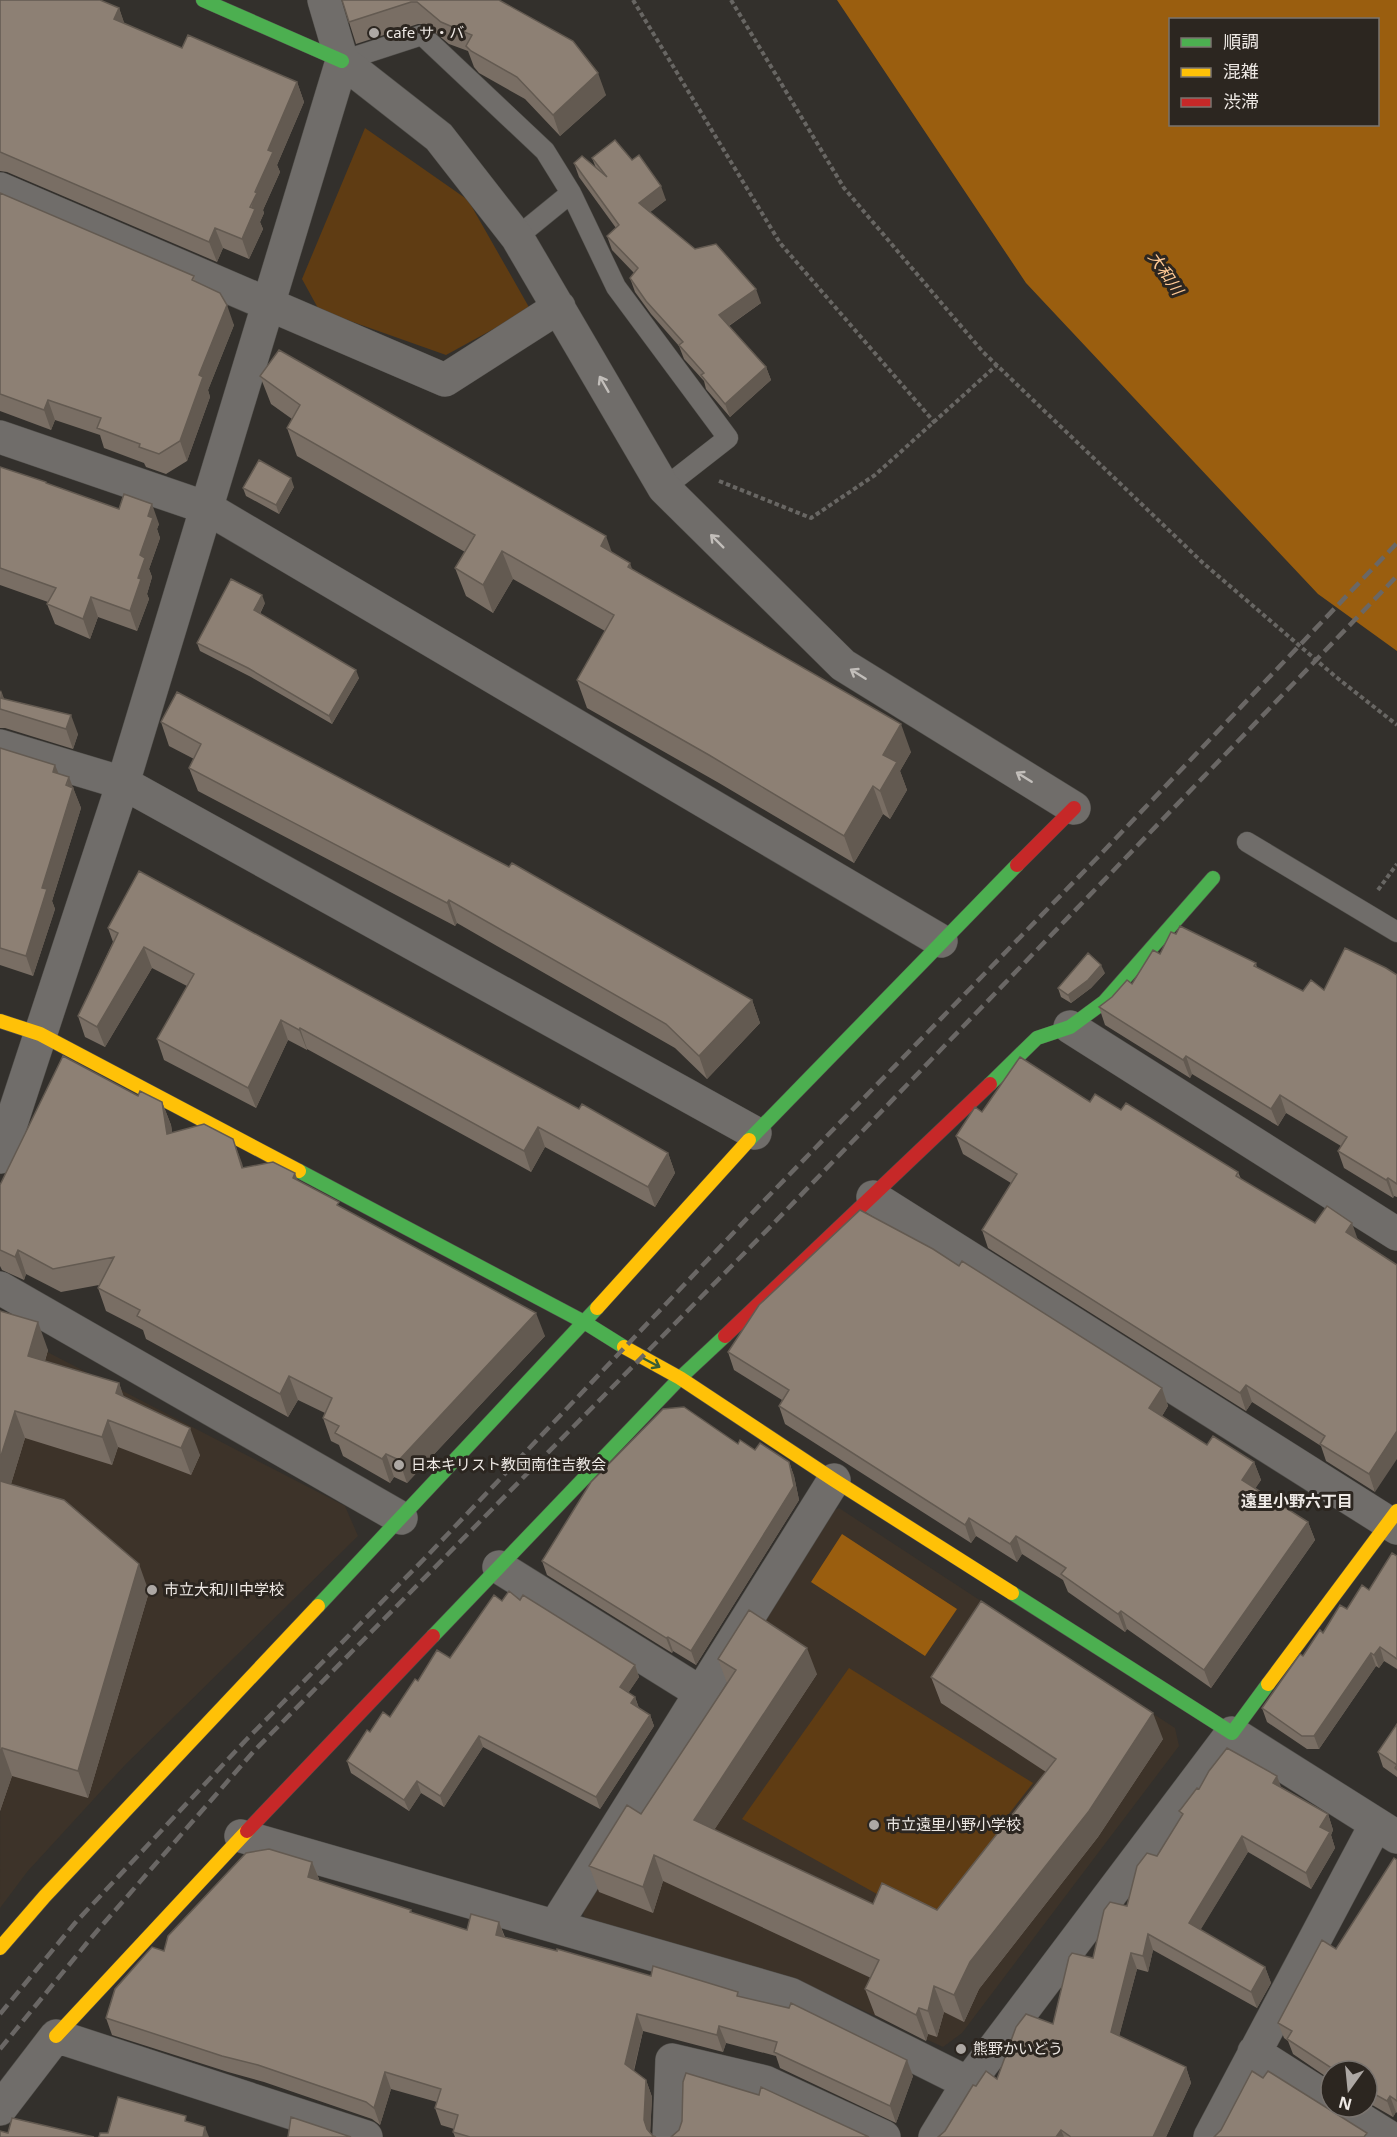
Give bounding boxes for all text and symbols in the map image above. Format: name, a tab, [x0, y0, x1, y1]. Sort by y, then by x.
legend	[1169, 18, 1379, 126]
place label: cafe サ・バ	[386, 22, 464, 42]
marker: cafe サ・バ	[367, 26, 381, 40]
text: 順調	[1223, 29, 1259, 53]
text: 混雑	[1223, 59, 1259, 83]
text: 渋滞	[1223, 89, 1259, 113]
water label: 大和川	[1143, 247, 1190, 301]
one-way arrow	[597, 376, 609, 393]
one-way arrow	[709, 533, 724, 548]
one-way arrow	[850, 668, 867, 680]
one-way arrow	[1016, 770, 1033, 782]
one-way arrow	[643, 1358, 661, 1369]
place label: 日本キリスト教団南住吉教会	[411, 1454, 606, 1474]
marker: 日本キリスト教団南住吉教会	[392, 1458, 406, 1472]
district label: 遠里小野六丁目	[1241, 1490, 1353, 1512]
place label: 市立大和川中学校	[164, 1579, 284, 1599]
marker: 市立大和川中学校	[145, 1583, 159, 1597]
place label: 市立遠里小野小学校	[886, 1814, 1021, 1834]
marker: 市立遠里小野小学校	[867, 1818, 881, 1832]
place label: 熊野かいどう	[973, 2038, 1063, 2058]
marker: 熊野かいどう	[954, 2042, 968, 2056]
north arrow	[1319, 2059, 1379, 2119]
text: N	[1336, 2091, 1354, 2116]

